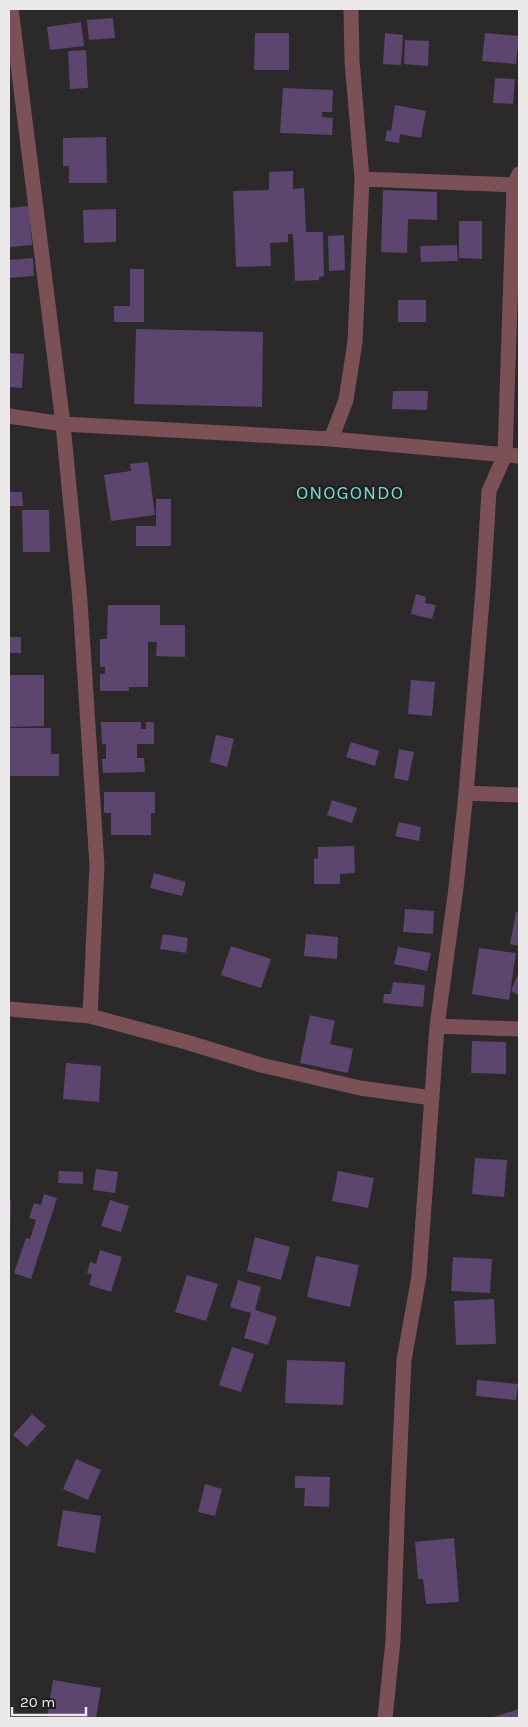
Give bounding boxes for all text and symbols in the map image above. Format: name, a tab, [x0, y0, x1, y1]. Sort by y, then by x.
district label: ONOGONDO	[296, 482, 404, 504]
scale bar	[12, 1684, 86, 1716]
text: 20 m	[20, 1693, 55, 1711]

